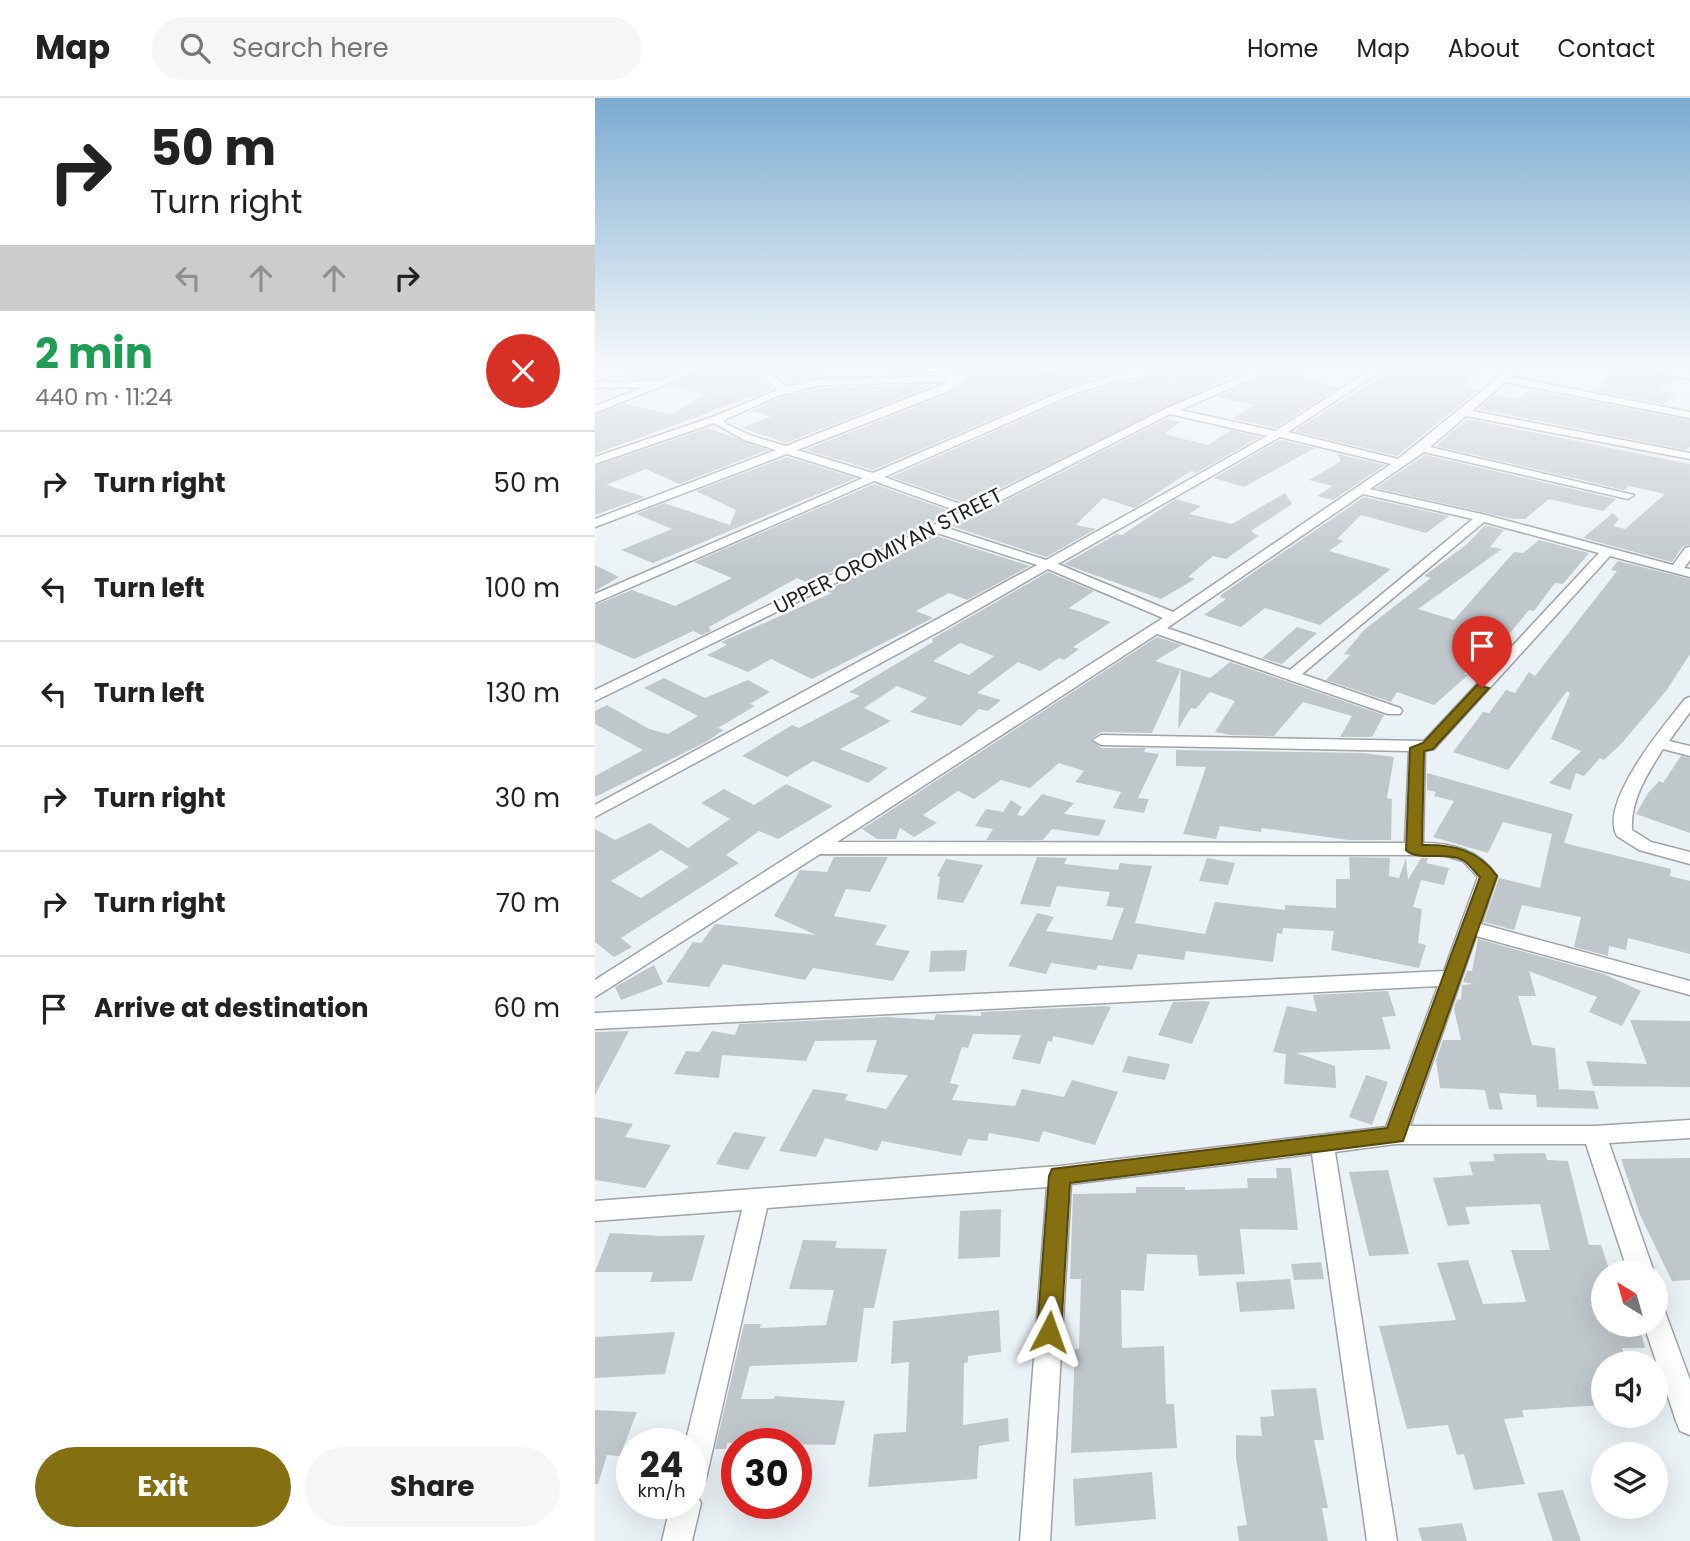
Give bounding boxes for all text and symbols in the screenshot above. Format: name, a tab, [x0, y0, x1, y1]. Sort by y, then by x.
search box	[152, 17, 642, 80]
text: Map	[35, 24, 110, 71]
icon: search	[176, 29, 214, 67]
text: Search here	[232, 30, 389, 66]
text: Home	[1247, 32, 1319, 65]
text: Map	[1357, 32, 1410, 65]
text: About	[1448, 32, 1519, 65]
text: Contact	[1557, 32, 1655, 65]
text: 50 m	[150, 114, 276, 182]
icon: right	[35, 126, 126, 217]
text: Turn right	[150, 179, 302, 224]
icon: left	[169, 259, 207, 297]
icon: ahead	[242, 259, 280, 297]
icon: ahead	[315, 259, 353, 297]
icon: right	[388, 259, 426, 297]
text: 2 min	[35, 324, 153, 383]
button: close	[486, 334, 560, 408]
text: 440 m · 11:24	[35, 381, 173, 413]
icon: right	[35, 465, 73, 503]
text: Turn right	[94, 465, 226, 501]
text: 50 m	[494, 465, 560, 501]
street label: UPPER OROMIYAN STREET	[769, 480, 1007, 621]
icon: left	[35, 570, 73, 608]
text: Turn left	[94, 570, 205, 606]
text: 100 m	[485, 570, 560, 606]
pin	[1452, 616, 1512, 688]
icon: arrive	[1463, 627, 1501, 665]
icon: left	[35, 675, 73, 713]
text: Turn left	[94, 675, 205, 711]
text: 130 m	[486, 675, 560, 711]
icon: right	[35, 780, 73, 818]
text: Turn right	[94, 780, 226, 816]
text: 30 m	[495, 780, 560, 816]
icon: right	[35, 885, 73, 923]
text: Turn right	[94, 885, 226, 921]
text: 70 m	[496, 885, 560, 921]
icon: arrive	[35, 990, 73, 1028]
text: Arrive at destination	[94, 990, 369, 1026]
text: 60 m	[493, 990, 560, 1026]
north arrow	[1591, 1260, 1668, 1337]
map controls	[1591, 1260, 1668, 1519]
position arrow	[1012, 1295, 1086, 1369]
button: sound	[1591, 1351, 1668, 1428]
speed limit sign: 30	[721, 1428, 812, 1519]
text: 24	[640, 1440, 683, 1489]
button: layers	[1591, 1442, 1668, 1519]
button: Exit	[35, 1447, 291, 1527]
button: Share	[305, 1447, 560, 1527]
text: km/h	[638, 1478, 685, 1503]

